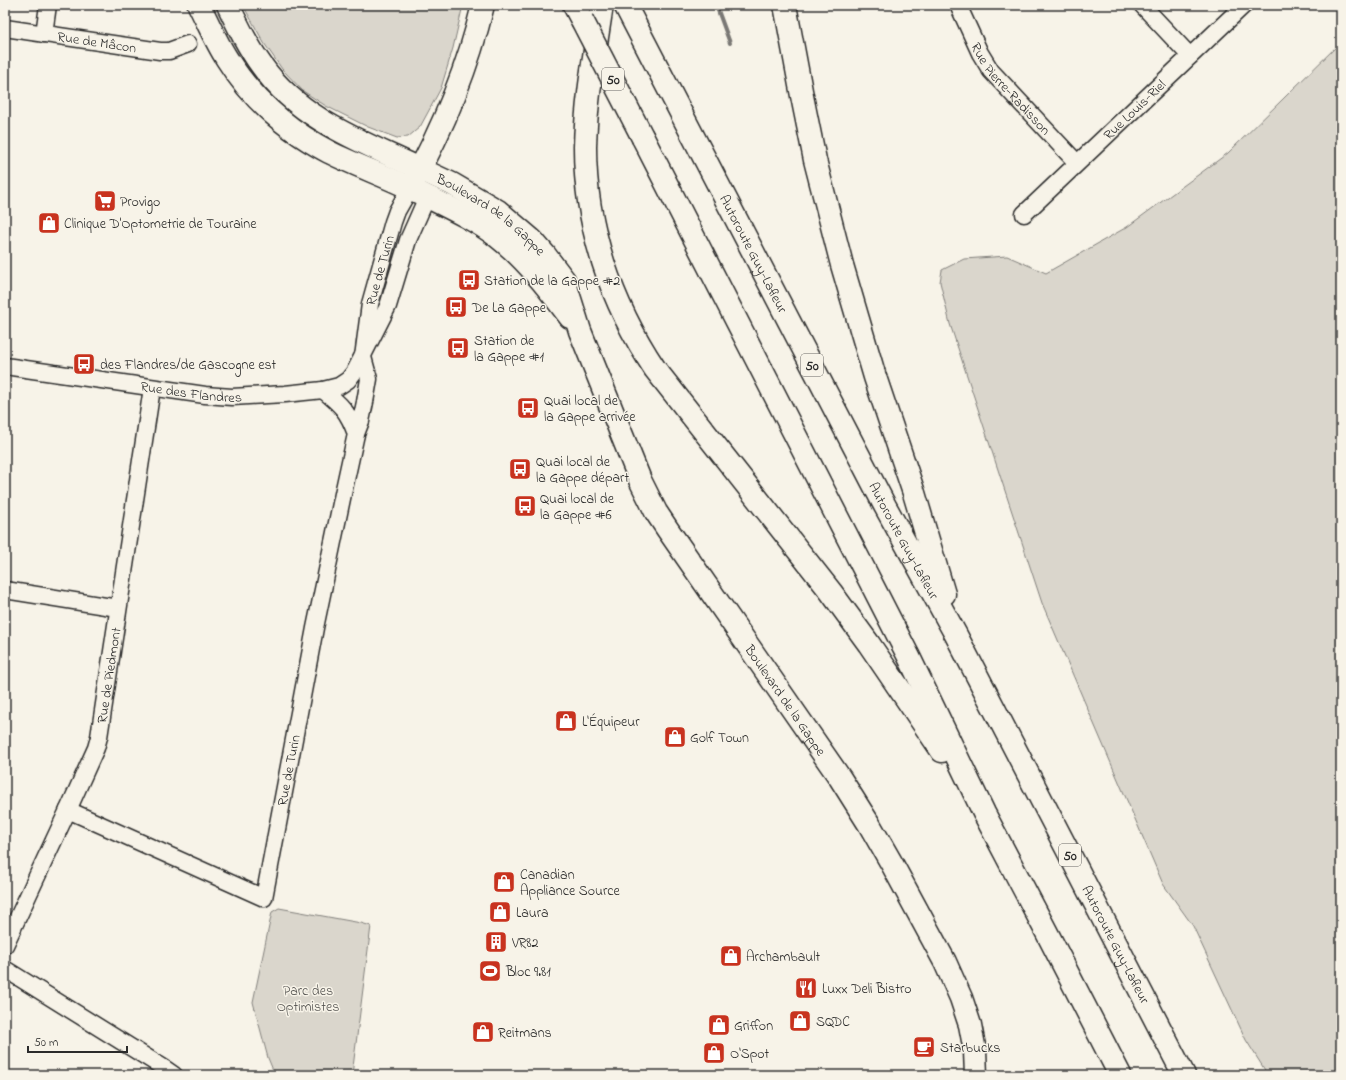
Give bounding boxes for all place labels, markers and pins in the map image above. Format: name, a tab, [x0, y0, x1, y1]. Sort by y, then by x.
supermarket icon: Provigo	[92, 188, 118, 214]
place label: Provigo	[120, 192, 160, 214]
shop icon: Clinique D'Optometrie de Touraine	[36, 210, 62, 236]
place label: Clinique D'Optometrie de Touraine	[64, 214, 257, 235]
bus stop icon: Station de la Gappe #2	[456, 267, 482, 293]
place label: Station de la Gappe #2	[484, 271, 620, 292]
bus stop icon: De La Gappe	[443, 294, 469, 320]
place label: De La Gappe	[471, 298, 547, 319]
place label: Station de la Gappe #1	[474, 331, 545, 368]
bus stop icon: Station de la Gappe #1	[445, 335, 471, 361]
bus stop icon: des Flandres/de Gascogne est	[71, 351, 97, 377]
place label: des Flandres/de Gascogne est	[100, 355, 277, 377]
place label: Quai local de la Gappe arrivée	[544, 391, 636, 428]
bus stop icon: Quai local de la Gappe arrivée	[515, 395, 541, 421]
place label: Quai local de la Gappe départ	[536, 452, 629, 489]
bus stop icon: Quai local de la Gappe départ	[507, 456, 533, 482]
place label: Quai local de la Gappe #6	[540, 489, 615, 526]
bus stop icon: Quai local de la Gappe #6	[512, 493, 538, 519]
shop icon: L'Équipeur	[553, 708, 579, 734]
place label: L'Équipeur	[582, 712, 640, 733]
shop icon: Golf Town	[662, 724, 688, 750]
place label: Golf Town	[690, 728, 749, 749]
place label: Canadian Appliance Source	[520, 865, 621, 902]
shop icon: Canadian Appliance Source	[491, 869, 517, 895]
shop icon: Laura	[487, 899, 513, 925]
place label: Laura	[516, 903, 549, 924]
building icon: VR82	[483, 929, 509, 955]
place label: VR82	[511, 933, 539, 954]
shop icon: Archambault	[718, 943, 744, 969]
place label: Archambault	[746, 947, 821, 968]
sports icon: Bloc 9.81	[477, 958, 503, 984]
place label: Bloc 9.81	[505, 962, 551, 983]
restaurant icon: Luxx Deli Bistro	[793, 975, 819, 1001]
place label: Luxx Deli Bistro	[822, 979, 912, 1000]
shop icon: SQDC	[787, 1008, 813, 1034]
shop icon: Griffon	[706, 1012, 732, 1038]
place label: SQDC	[816, 1012, 850, 1033]
place label: Griffon	[734, 1016, 773, 1037]
shop icon: Reitmans	[470, 1019, 496, 1045]
place label: Reitmans	[498, 1023, 552, 1044]
cafe icon: Starbucks	[911, 1034, 937, 1060]
place label: Starbucks	[940, 1038, 1000, 1059]
shop icon: O'Spot	[701, 1040, 727, 1066]
place label: O'Spot	[730, 1044, 770, 1065]

